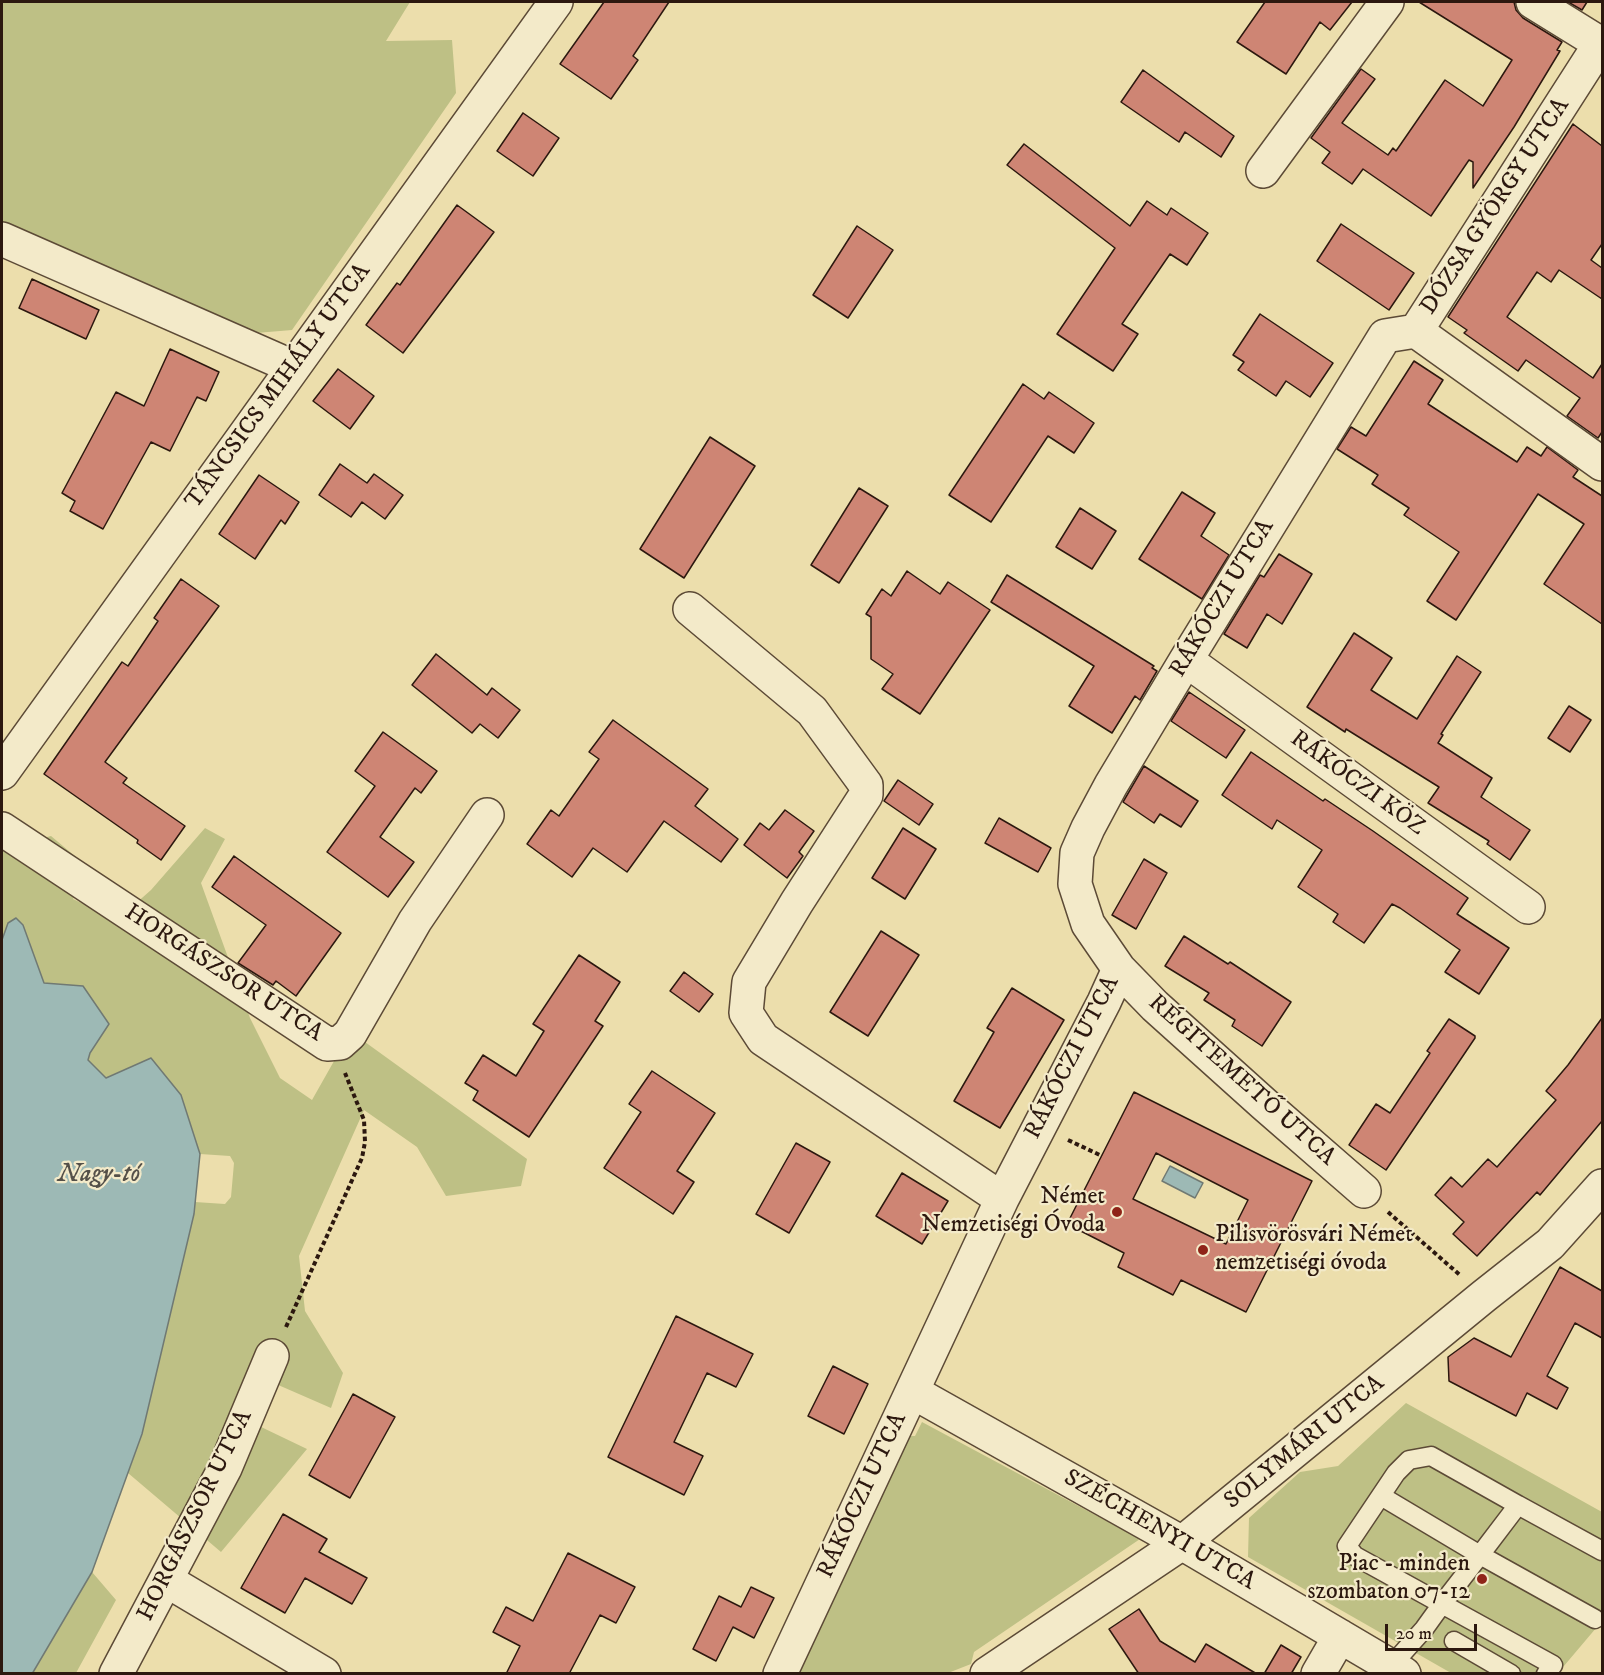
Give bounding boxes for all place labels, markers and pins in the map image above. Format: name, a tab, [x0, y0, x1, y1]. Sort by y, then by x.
place label: Német Nemzetiségi Óvoda	[921, 1184, 1105, 1240]
marker: Német Nemzetiségi Óvoda	[1110, 1205, 1124, 1219]
place label: Pilisvörösvári Német nemzetiségi óvoda	[1215, 1222, 1413, 1278]
marker: Pilisvörösvári Német nemzetiségi óvoda	[1196, 1243, 1210, 1257]
place label: Piac - minden szombaton 07-12	[1308, 1551, 1470, 1607]
marker: Piac - minden szombaton 07-12	[1475, 1572, 1489, 1586]

